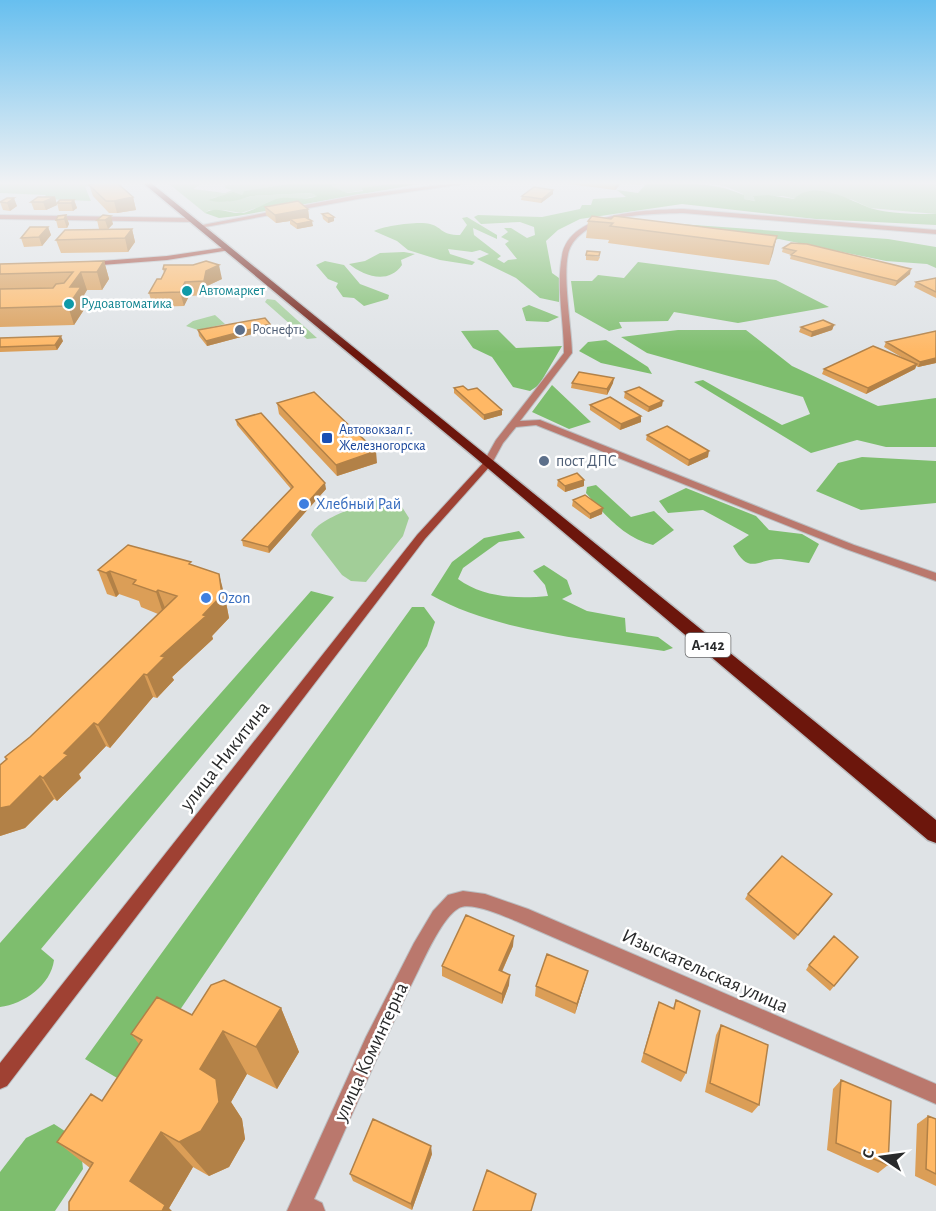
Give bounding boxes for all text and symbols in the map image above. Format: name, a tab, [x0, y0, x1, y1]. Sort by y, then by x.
marker: Автомаркет	[180, 284, 194, 298]
place label: Автомаркет	[199, 284, 266, 298]
marker: Рудоавтоматика	[62, 297, 76, 311]
place label: Рудоавтоматика	[81, 297, 173, 311]
marker: Роснефть	[233, 323, 247, 337]
place label: Роснефть	[252, 323, 304, 337]
place label: Автовокзал г. Железногорска	[339, 423, 426, 453]
marker: Автовокзал г. Железногорска	[320, 431, 334, 445]
place label: пост ДПС	[556, 453, 617, 469]
marker: пост ДПС	[537, 454, 551, 468]
place label: Хлебный Рай	[316, 496, 401, 512]
marker: Хлебный Рай	[297, 497, 311, 511]
place label: Ozon	[218, 590, 250, 606]
marker: Ozon	[199, 591, 213, 605]
road number: А-142	[686, 633, 730, 657]
street label: улица Никитина	[176, 698, 274, 815]
street label: Изыскательская улица	[619, 925, 791, 1017]
street label: улица Коминтерна	[330, 980, 412, 1125]
north arrow	[852, 1127, 912, 1187]
text: С	[860, 1148, 877, 1160]

